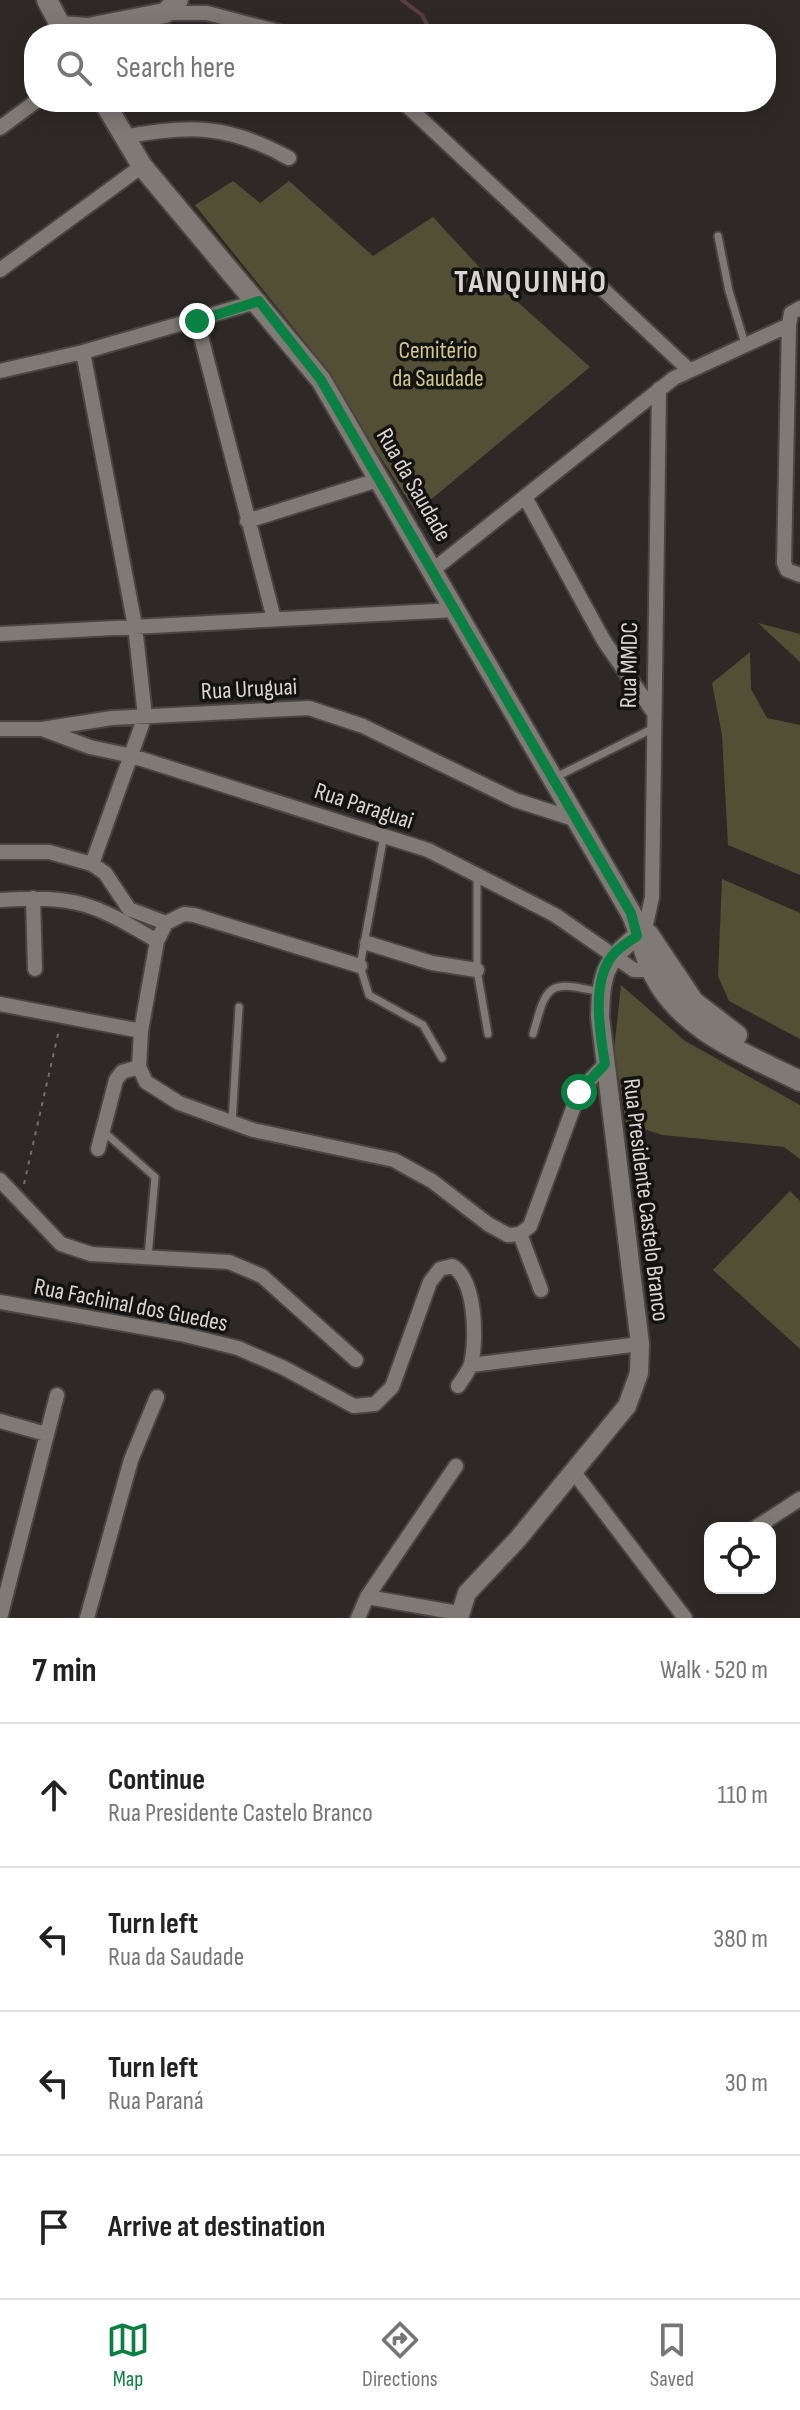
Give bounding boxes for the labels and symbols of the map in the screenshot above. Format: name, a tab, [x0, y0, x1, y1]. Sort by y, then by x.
district label: TANQUINHO	[454, 263, 608, 302]
route end	[179, 303, 215, 339]
park label: Cemitério da Saudade	[392, 336, 484, 393]
street label: Rua da Saudade	[370, 423, 458, 547]
street label: Rua MMDC	[614, 622, 644, 708]
street label: Rua Uruguai	[200, 672, 298, 706]
street label: Rua Paraguai	[311, 776, 417, 836]
route start	[561, 1074, 597, 1110]
street label: Rua Presidente Castelo Branco	[617, 1077, 675, 1323]
street label: Rua Fachinal dos Guedes	[32, 1272, 230, 1338]

